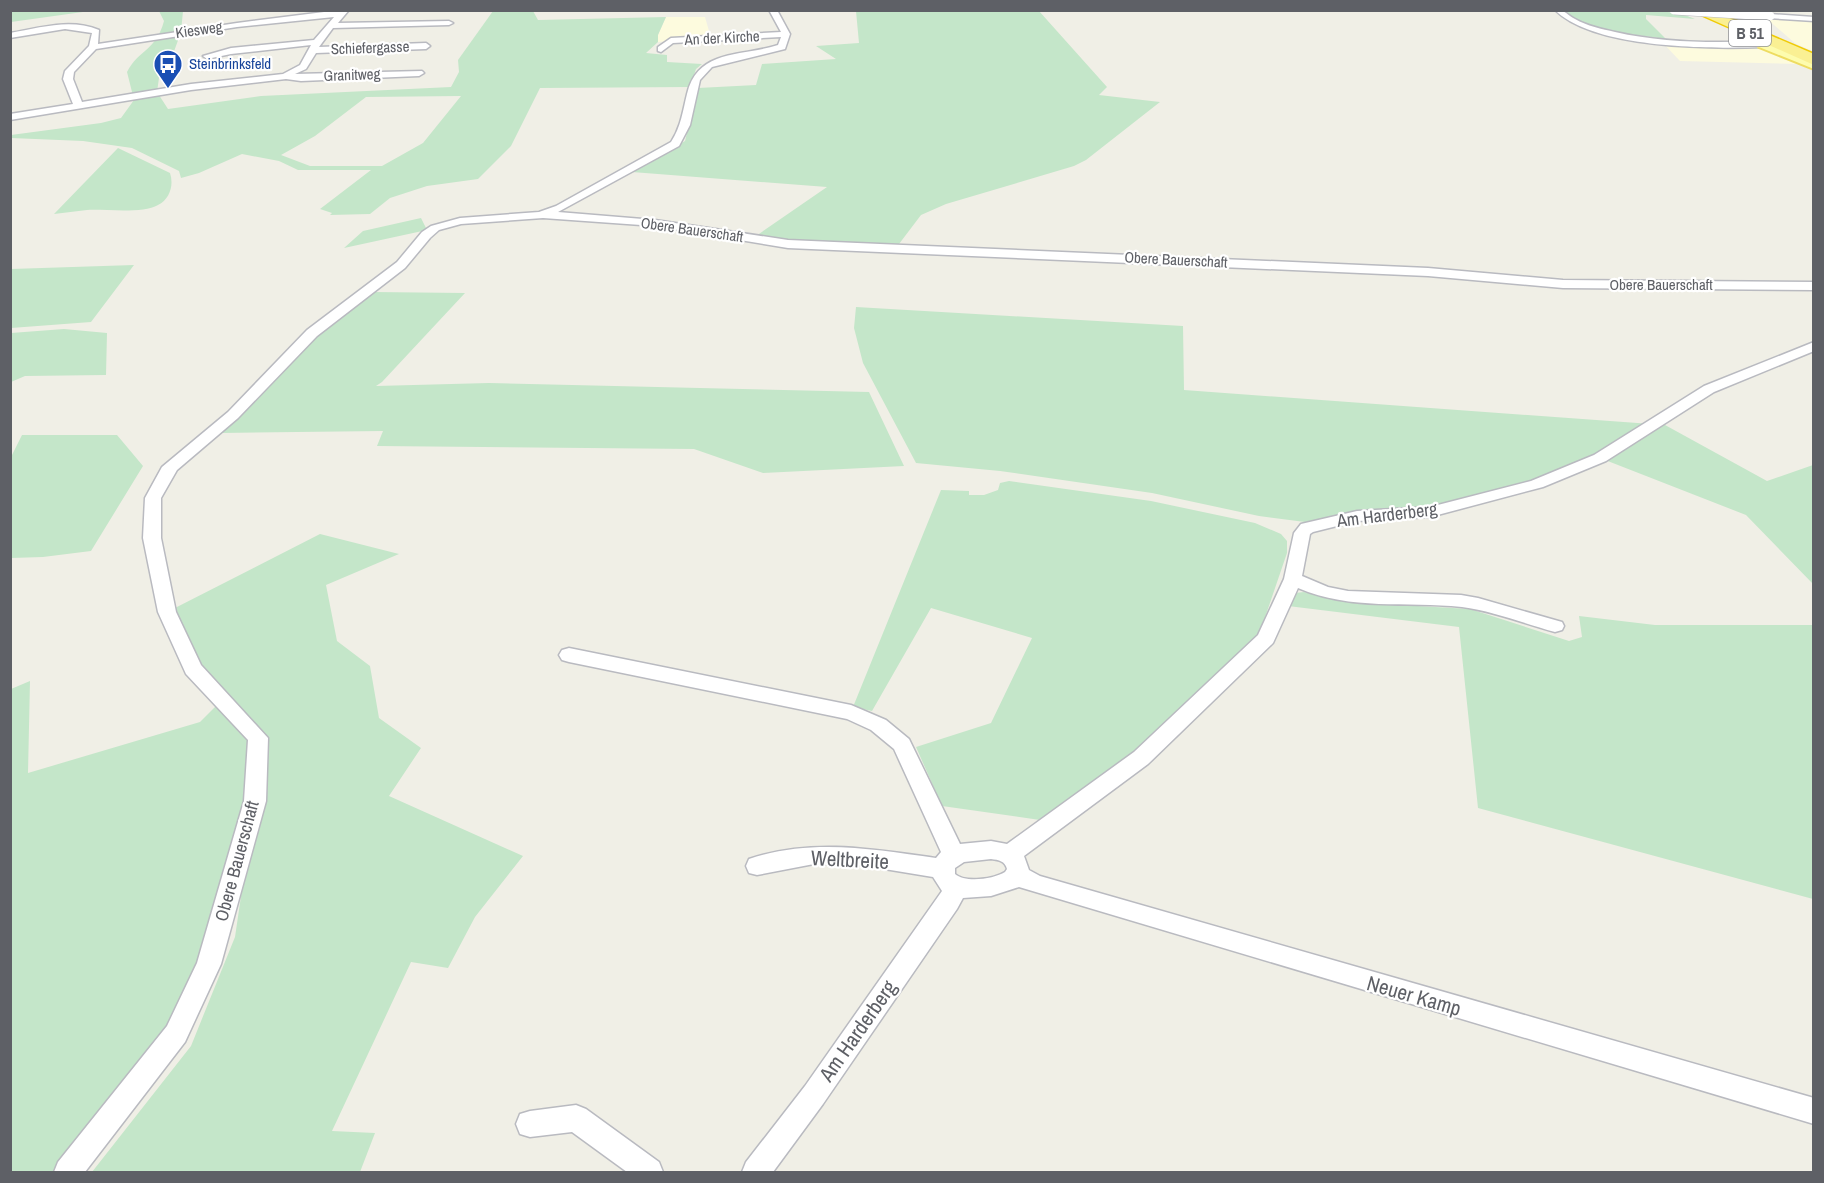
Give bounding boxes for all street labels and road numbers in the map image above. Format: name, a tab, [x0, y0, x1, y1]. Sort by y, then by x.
street label: Kiesweg	[174, 16, 224, 43]
road number: B 51	[1729, 20, 1771, 46]
street label: An der Kirche	[683, 25, 760, 50]
street label: Schiefergasse	[330, 36, 410, 59]
street label: Granitweg	[323, 63, 381, 86]
street label: Obere Bauerschaft	[639, 212, 745, 247]
street label: Obere Bauerschaft	[1124, 246, 1229, 273]
street label: Obere Bauerschaft	[1609, 274, 1713, 295]
street label: Am Harderberg	[1334, 496, 1439, 533]
street label: Obere Bauerschaft	[208, 798, 265, 924]
street label: Weltbreite	[810, 843, 890, 876]
street label: Neuer Kamp	[1364, 968, 1465, 1023]
street label: Am Harderberg	[811, 974, 903, 1088]

